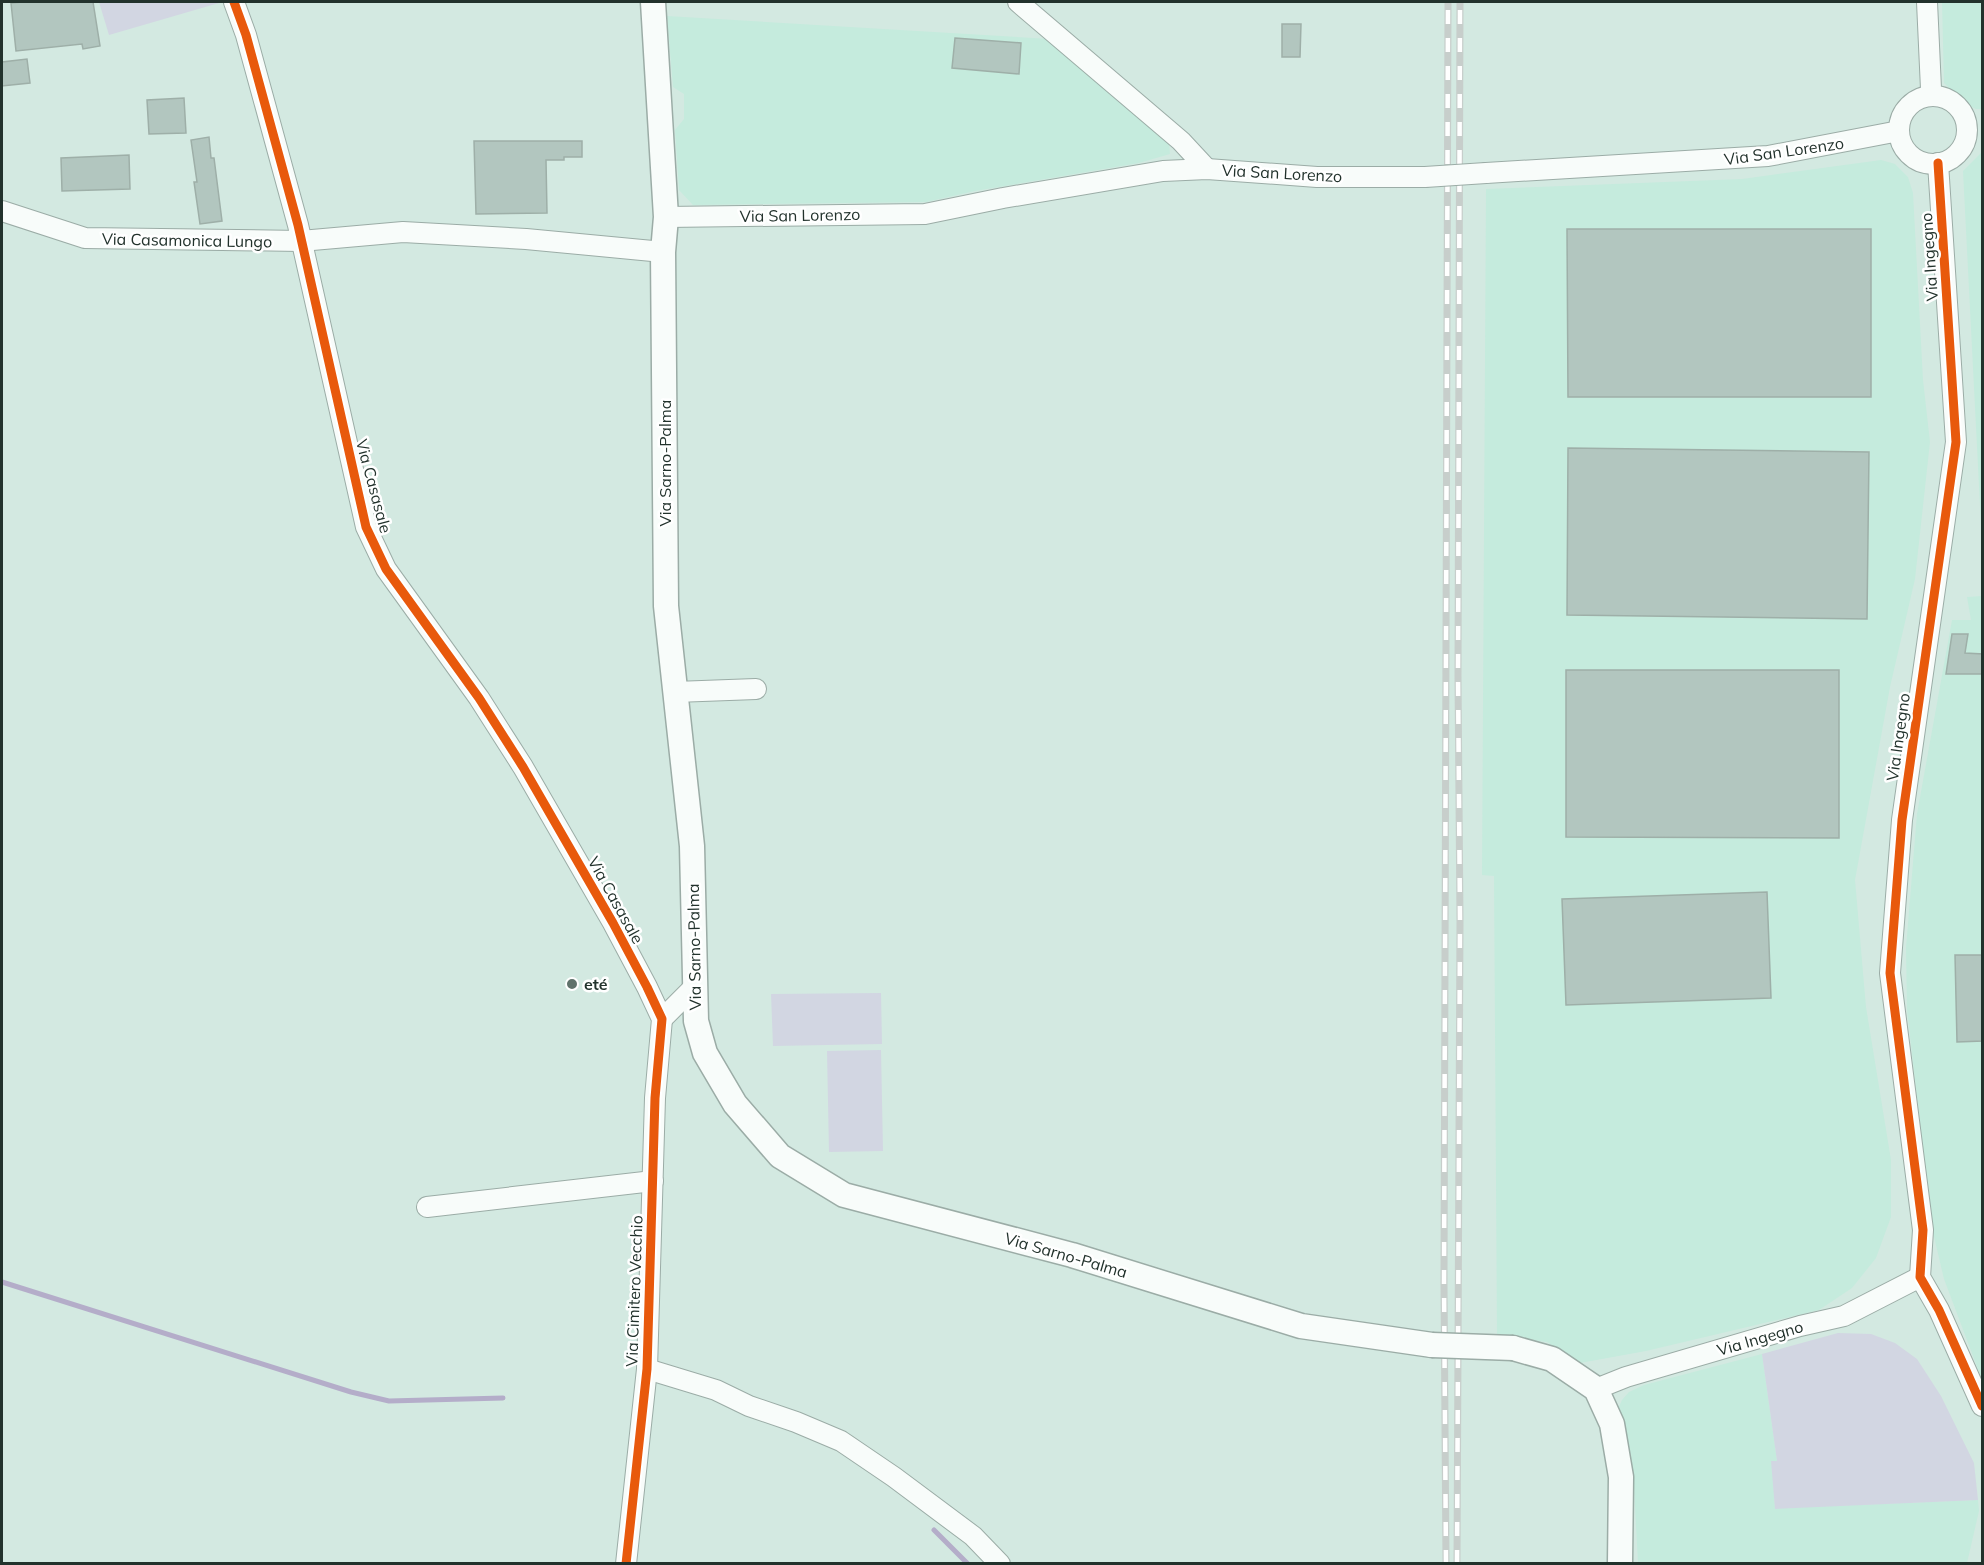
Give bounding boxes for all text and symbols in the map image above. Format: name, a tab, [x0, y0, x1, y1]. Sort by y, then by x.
street label: Via San Lorenzo	[1723, 133, 1845, 169]
street label: Via San Lorenzo	[1221, 160, 1343, 186]
street label: Via San Lorenzo	[739, 204, 861, 226]
street label: Via Ingegno	[1916, 212, 1942, 302]
street label: Via Casamonica Lungo	[102, 229, 272, 251]
street label: Via Sarno-Palma	[655, 400, 675, 526]
street label: Via Casasale	[352, 437, 396, 535]
street label: Via Ingegno	[1882, 692, 1914, 782]
street label: Via Casasale	[584, 853, 648, 947]
street label: Via Sarno-Palma	[683, 883, 705, 1011]
place label: eté	[584, 974, 608, 994]
marker: eté	[565, 977, 579, 991]
street label: Via Cimitero Vecchio	[621, 1215, 647, 1367]
street label: Via Sarno-Palma	[1002, 1228, 1130, 1282]
street label: Via Ingegno	[1715, 1316, 1805, 1360]

